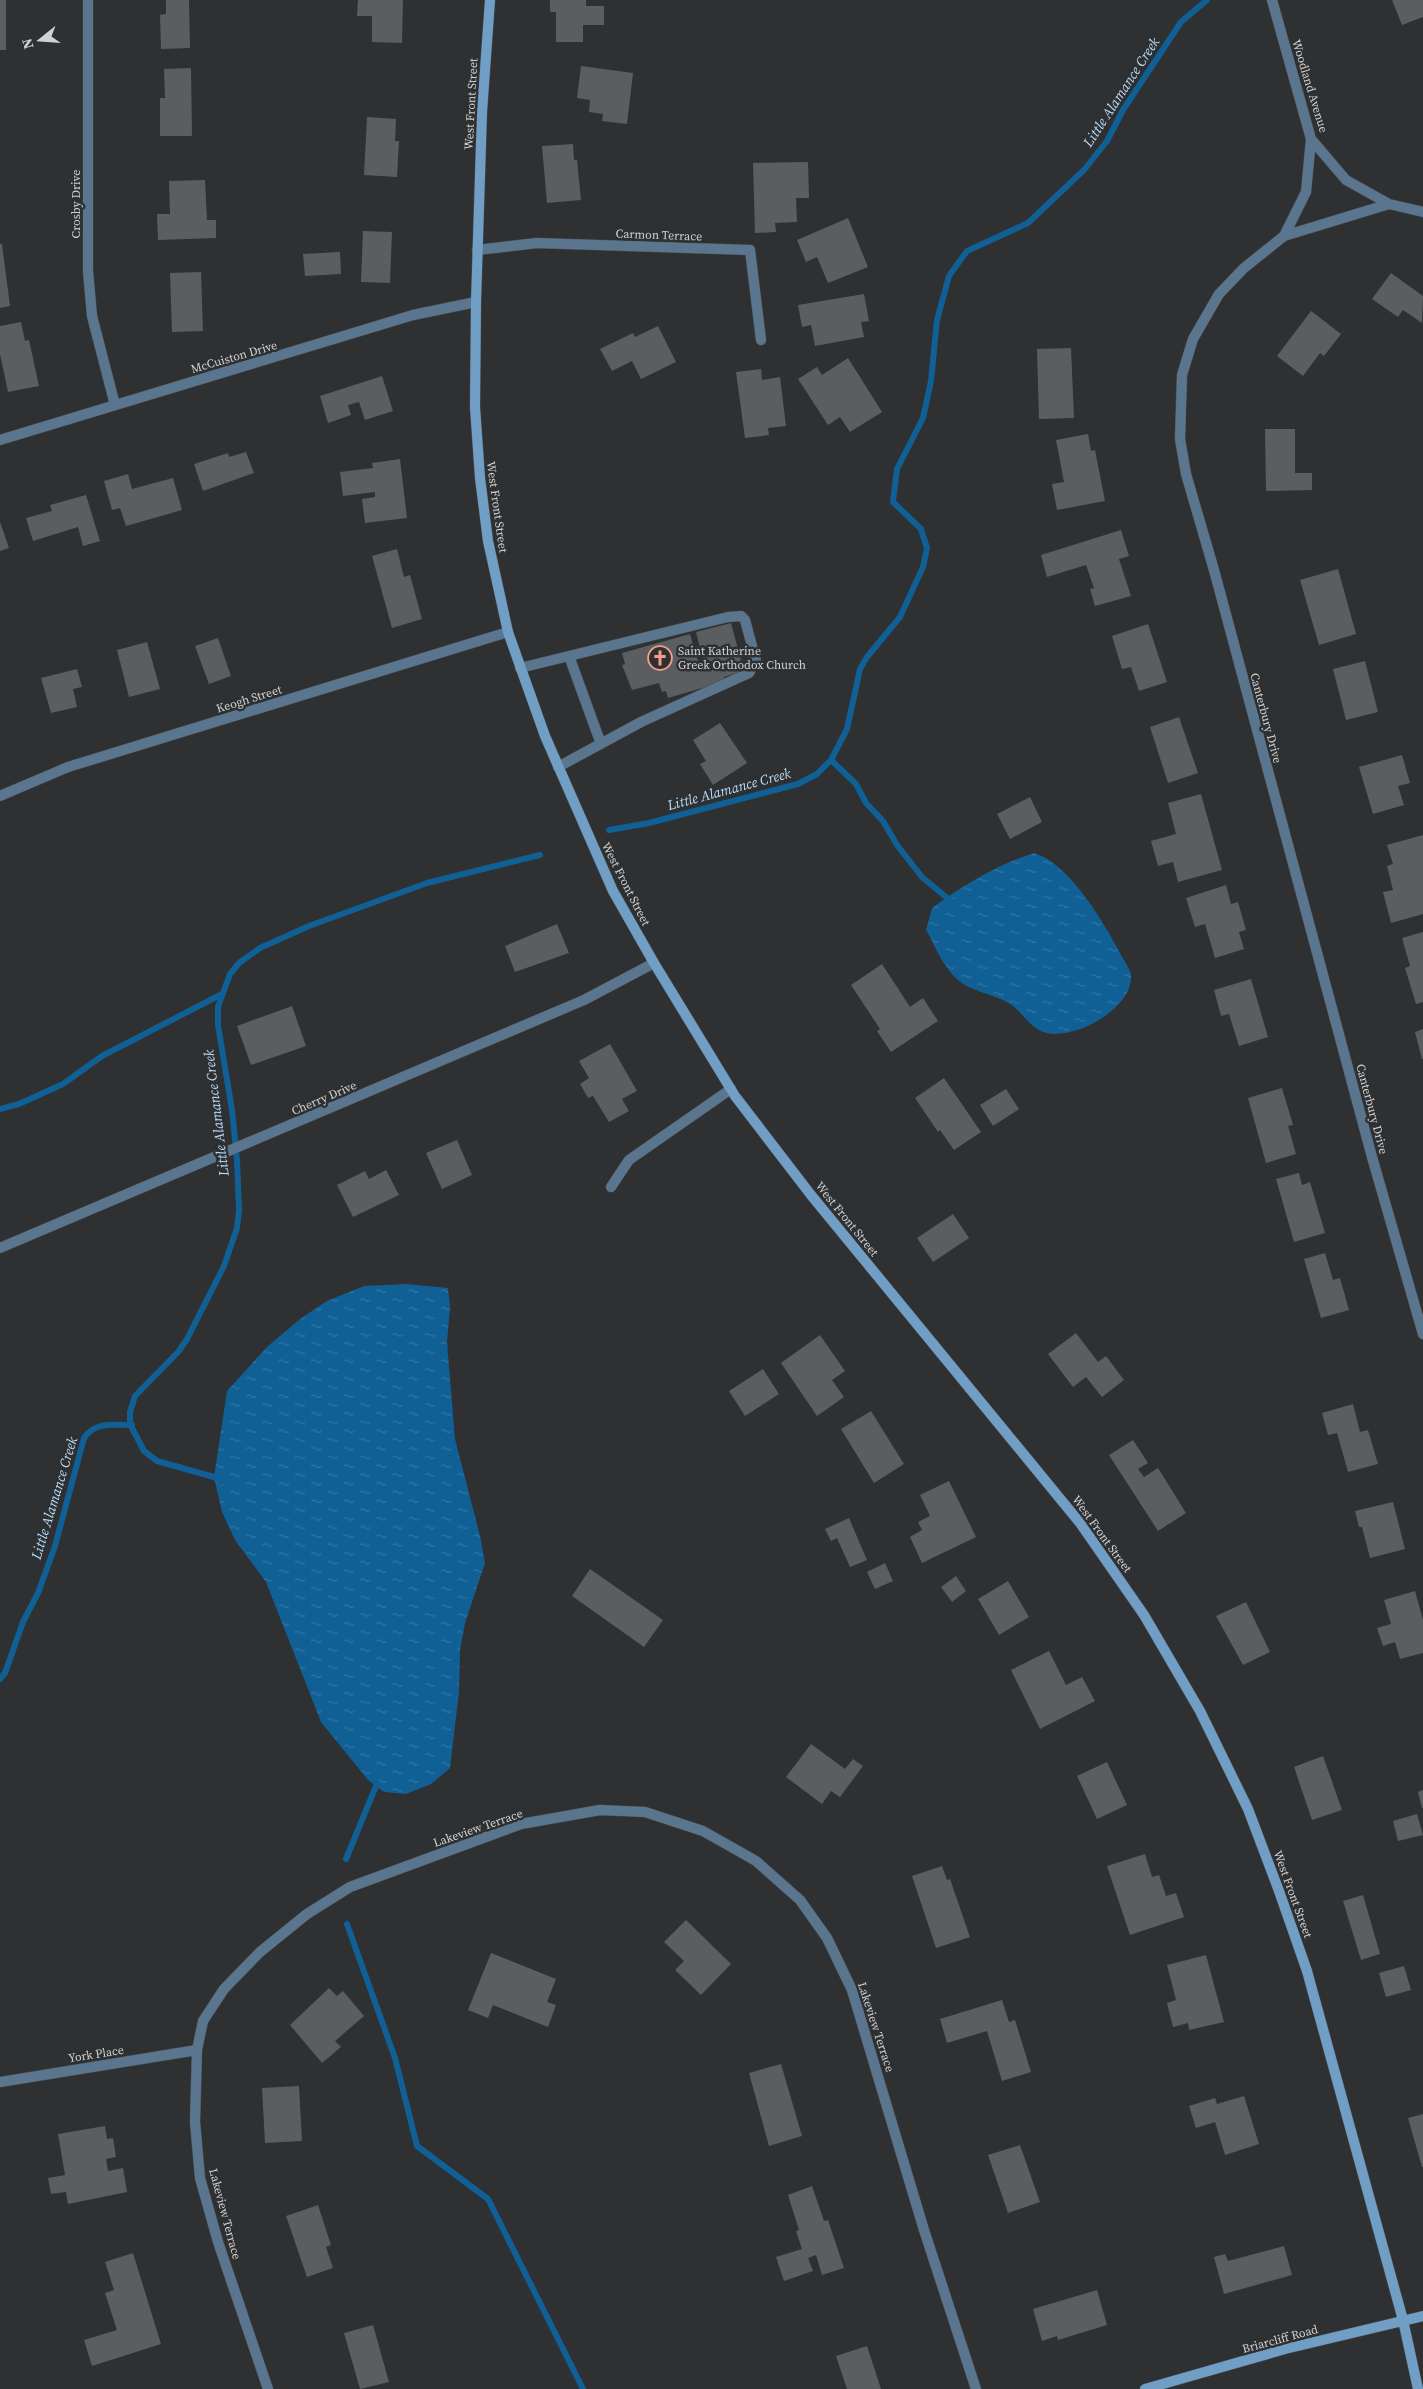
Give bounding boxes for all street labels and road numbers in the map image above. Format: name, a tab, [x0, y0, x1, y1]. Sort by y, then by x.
street label: Woodland Avenue	[1288, 38, 1332, 134]
street label: West Front Street	[461, 58, 481, 150]
street label: Crosby Drive	[68, 170, 84, 238]
street label: Carmon Terrace	[615, 225, 703, 245]
street label: McCuiston Drive	[189, 337, 279, 377]
street label: West Front Street	[483, 460, 511, 554]
street label: Canterbury Drive	[1246, 671, 1286, 765]
street label: Keogh Street	[214, 681, 284, 717]
street label: West Front Street	[598, 839, 654, 929]
street label: Canterbury Drive	[1352, 1062, 1392, 1156]
street label: Cherry Drive	[289, 1077, 359, 1119]
street label: West Front Street	[812, 1178, 882, 1260]
street label: West Front Street	[1069, 1492, 1136, 1576]
street label: Lakeview Terrace	[431, 1805, 525, 1851]
street label: West Front Street	[1270, 1848, 1316, 1940]
street label: Lakeview Terrace	[854, 1980, 898, 2074]
street label: York Place	[67, 2042, 125, 2066]
street label: Lakeview Terrace	[205, 2167, 245, 2261]
street label: Briarcliff Road	[1240, 2321, 1320, 2357]

